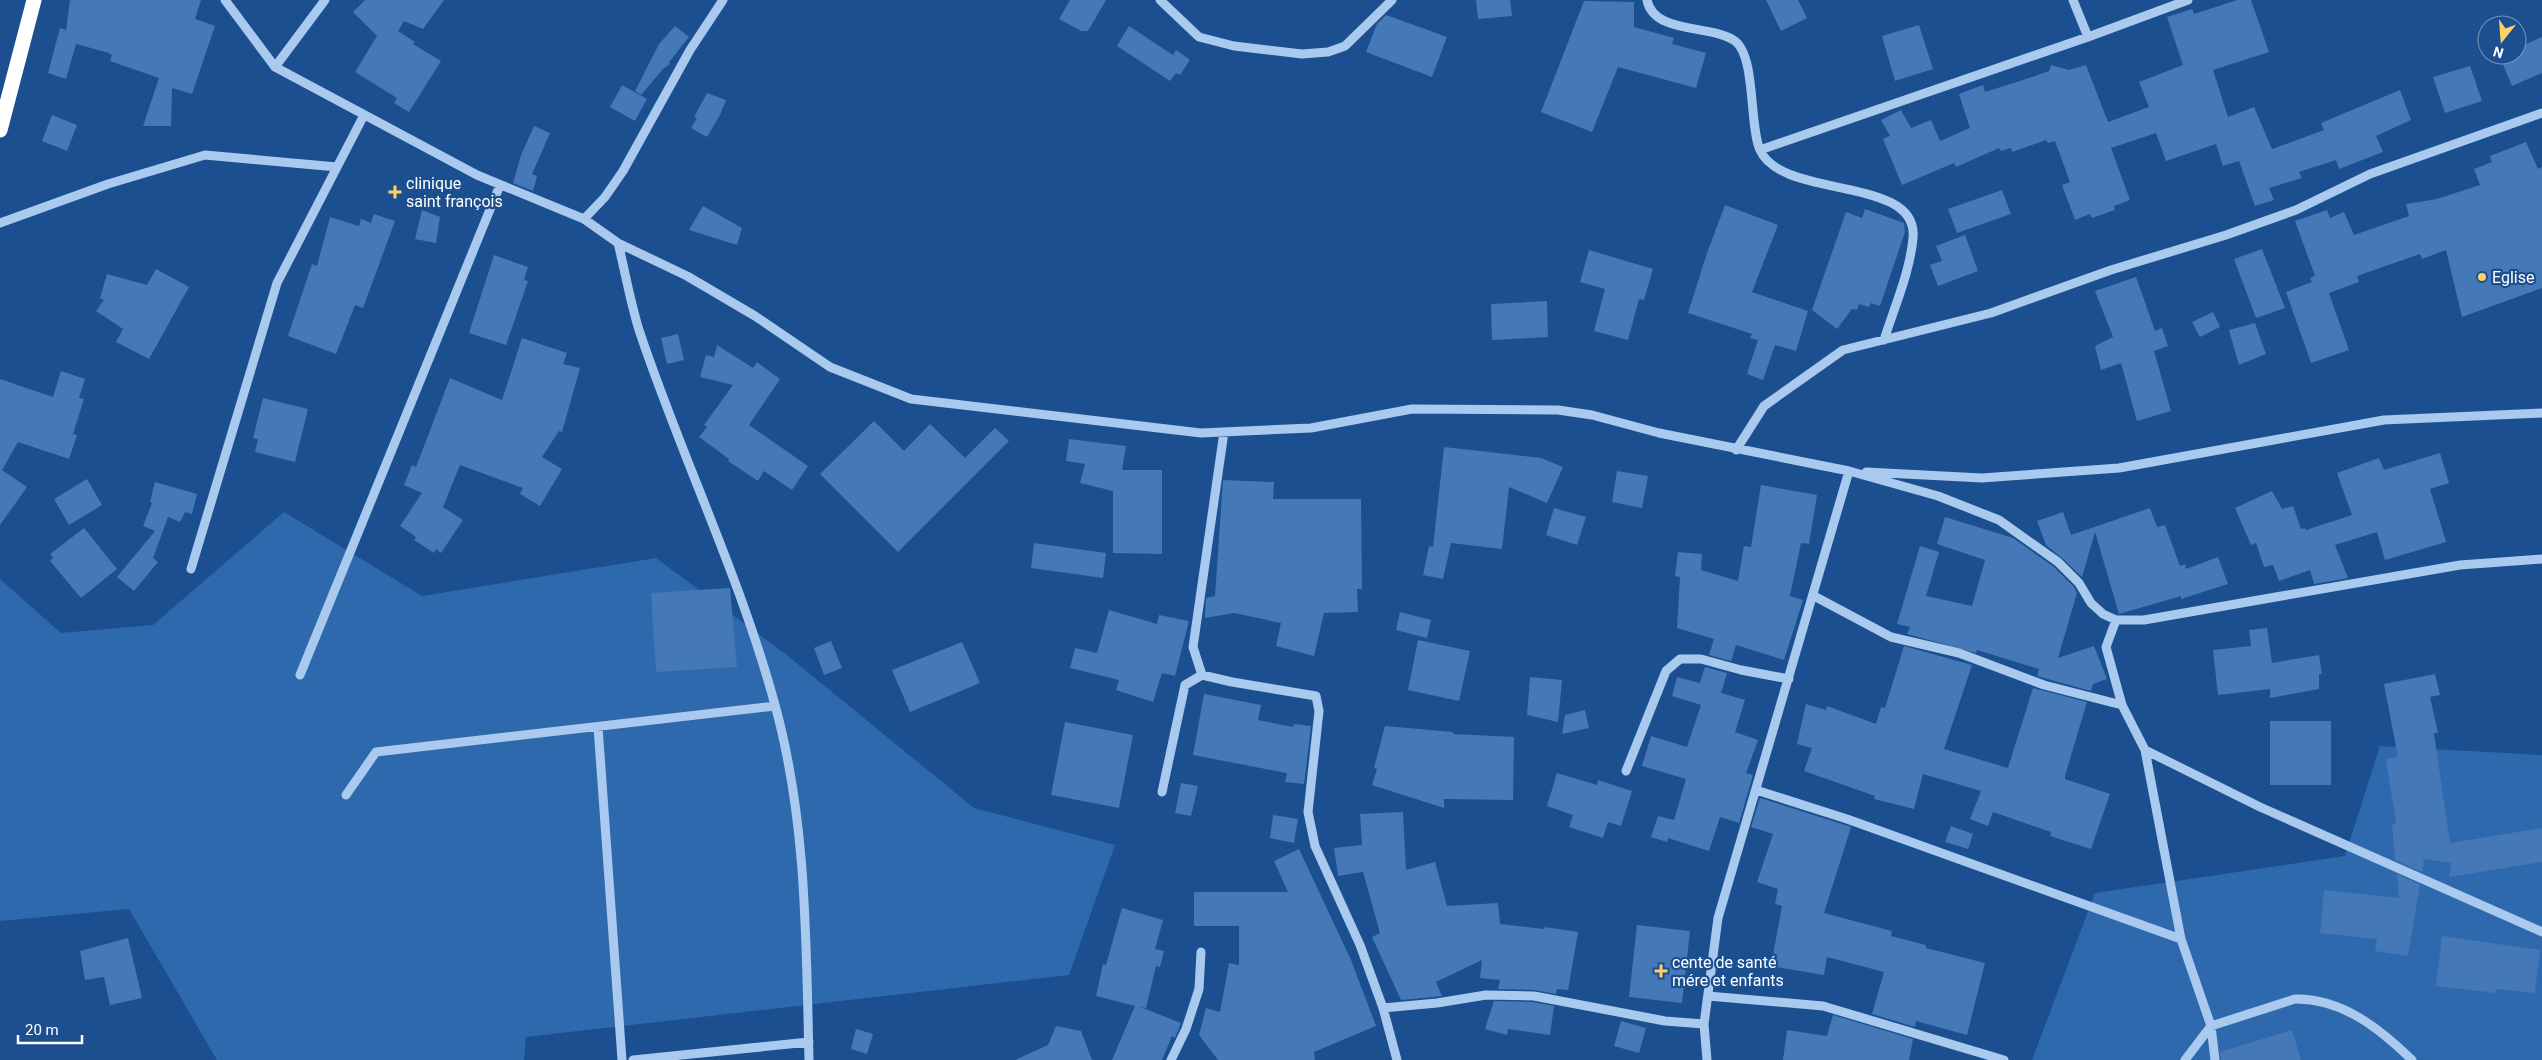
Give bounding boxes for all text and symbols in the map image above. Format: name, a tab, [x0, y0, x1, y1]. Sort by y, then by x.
north arrow	[2477, 15, 2527, 65]
text: N	[2491, 43, 2505, 62]
place label: clinique saint françois	[406, 174, 503, 211]
marker: clinique saint françois	[388, 185, 402, 199]
place label: Eglise	[2492, 268, 2534, 287]
marker: Eglise	[2476, 271, 2488, 283]
place label: cente de santé mére et enfants	[1672, 953, 1784, 990]
marker: cente de santé mére et enfants	[1654, 964, 1668, 978]
scale bar	[18, 1012, 81, 1044]
text: 20 m	[25, 1021, 59, 1039]

